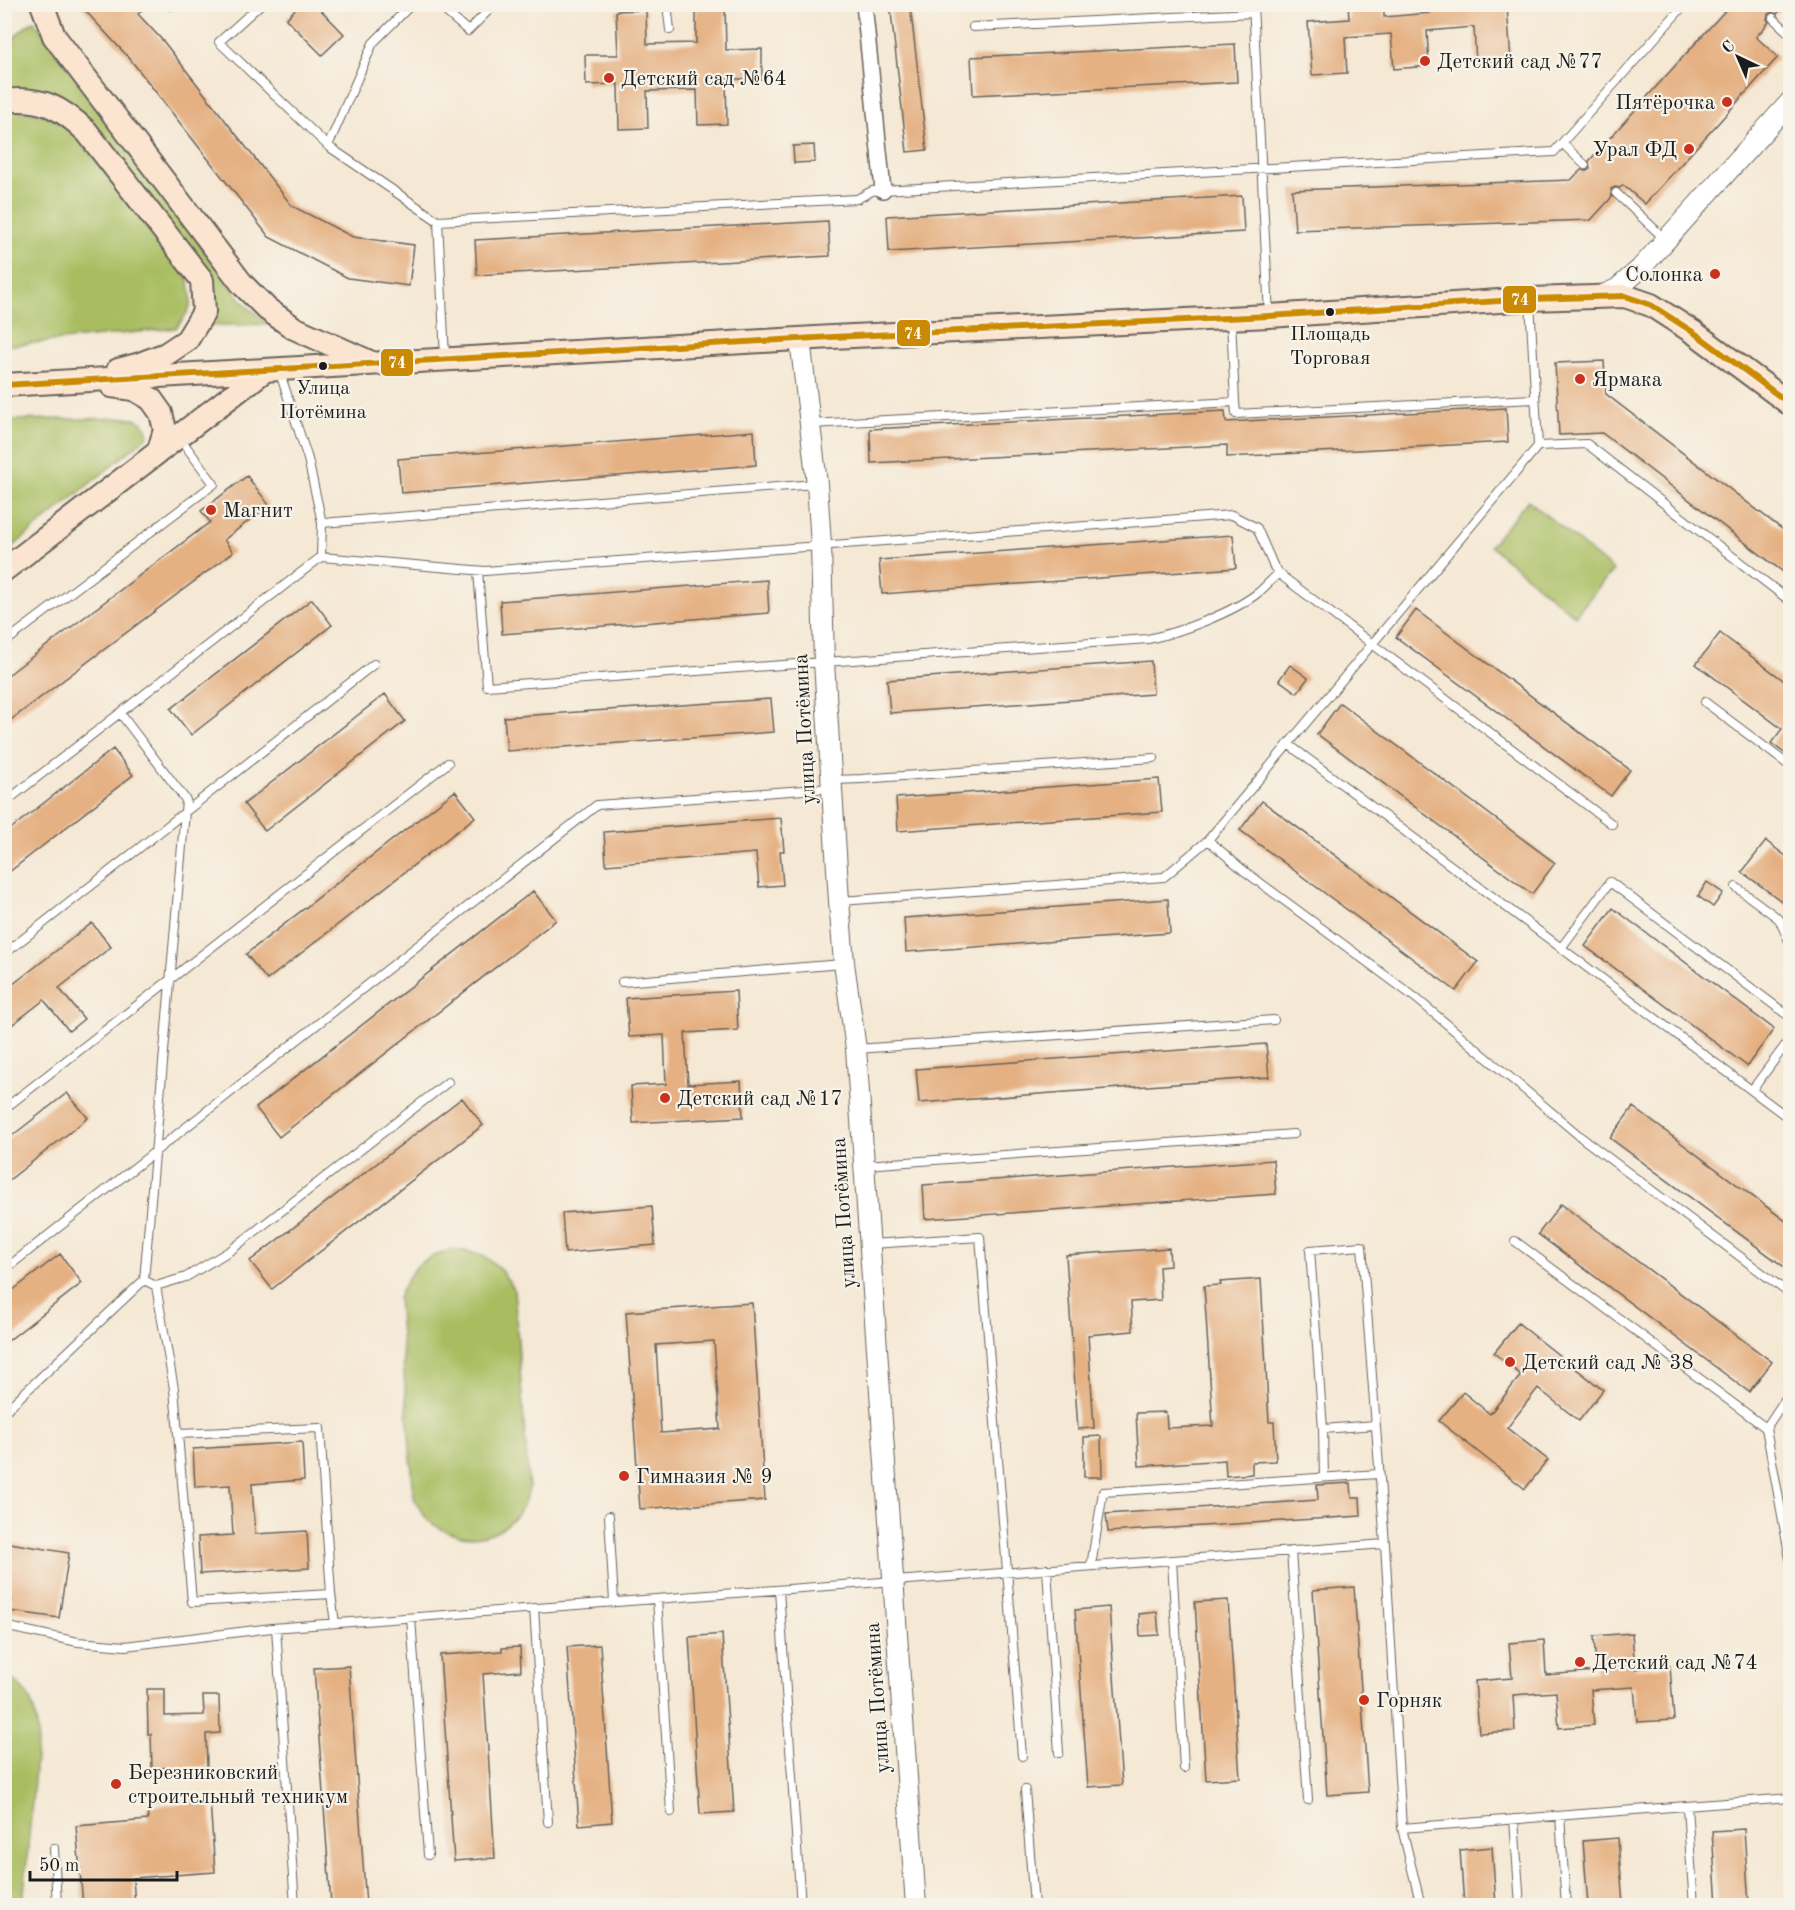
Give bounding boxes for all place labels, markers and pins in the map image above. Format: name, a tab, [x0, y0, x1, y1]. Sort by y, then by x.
place label: Детский сад №77	[1437, 52, 1603, 73]
marker: Детский сад №77	[1418, 54, 1432, 68]
place label: Детский сад №64	[621, 69, 787, 90]
marker: Детский сад №64	[602, 71, 616, 85]
place label: Пятёрочка	[1615, 93, 1715, 114]
marker: Пятёрочка	[1720, 95, 1734, 109]
place label: Урал ФД	[1592, 140, 1677, 161]
marker: Урал ФД	[1682, 142, 1696, 156]
place label: Солонка	[1625, 265, 1703, 286]
marker: Солонка	[1708, 267, 1722, 281]
marker: Площадь Торговая	[1324, 306, 1336, 318]
place label: Площадь Торговая	[1290, 325, 1370, 369]
marker: Улица Потёмина	[317, 360, 329, 372]
place label: Ярмака	[1592, 370, 1662, 391]
marker: Ярмака	[1573, 372, 1587, 386]
place label: Улица Потёмина	[279, 379, 367, 423]
place label: Магнит	[223, 501, 293, 522]
marker: Магнит	[204, 503, 218, 517]
place label: Детский сад №17	[677, 1089, 843, 1110]
marker: Детский сад №17	[658, 1091, 672, 1105]
place label: Детский сад № 38	[1522, 1353, 1694, 1374]
marker: Детский сад № 38	[1503, 1355, 1517, 1369]
place label: Гимназия № 9	[636, 1467, 773, 1488]
marker: Гимназия № 9	[617, 1469, 631, 1483]
place label: Детский сад №74	[1592, 1653, 1758, 1674]
marker: Детский сад №74	[1573, 1655, 1587, 1669]
place label: Горняк	[1376, 1691, 1443, 1712]
marker: Горняк	[1357, 1693, 1371, 1707]
place label: Березниковский строительный техникум	[128, 1763, 348, 1808]
marker: Березниковский строительный техникум	[109, 1777, 123, 1791]

